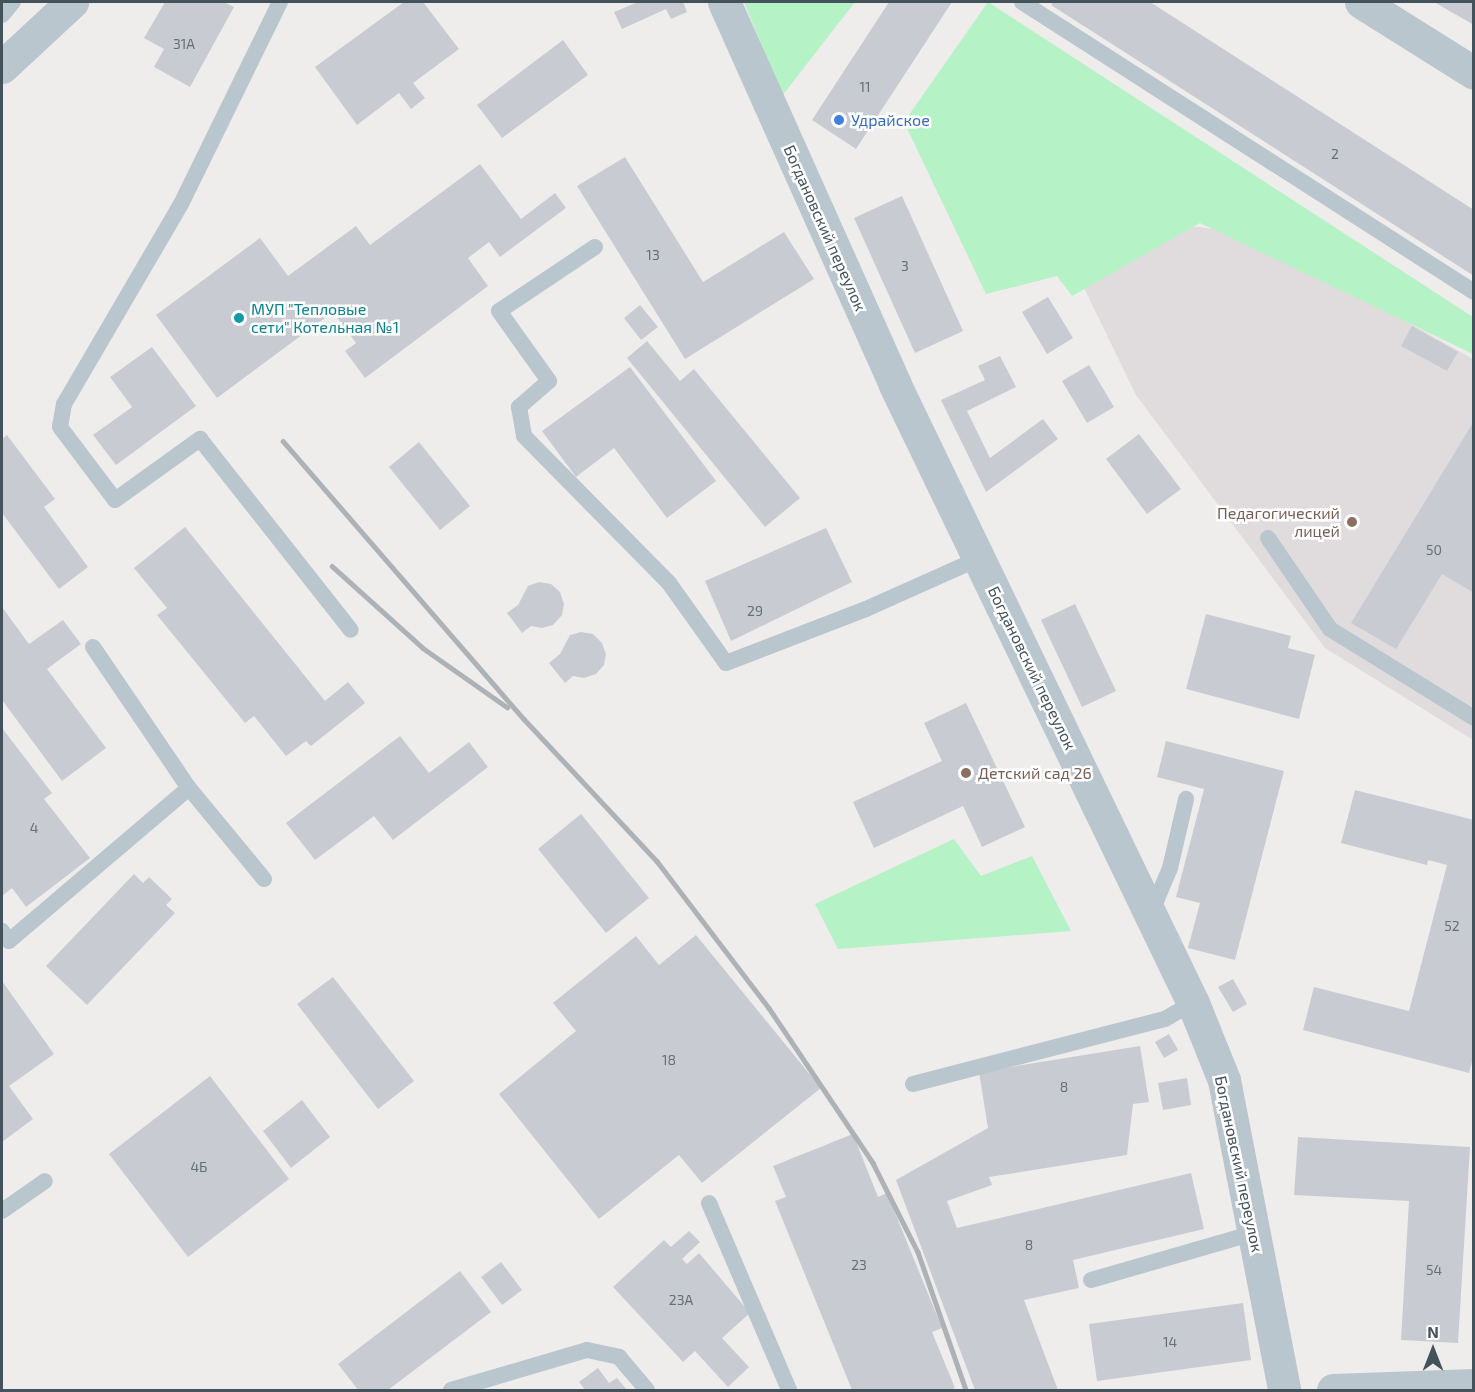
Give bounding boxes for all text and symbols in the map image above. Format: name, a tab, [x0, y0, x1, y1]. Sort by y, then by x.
house number: 31А	[173, 36, 195, 52]
house number: 11	[859, 79, 871, 95]
place label: Удрайское	[851, 110, 930, 130]
marker: Удрайское	[832, 113, 846, 127]
street label: Богдановский переулок	[780, 142, 870, 314]
house number: 2	[1331, 146, 1339, 162]
house number: 13	[646, 247, 660, 263]
house number: 3	[901, 258, 909, 274]
place label: МУП "Тепловые сети" Котельная №1	[251, 299, 399, 337]
marker: МУП "Тепловые сети" Котельная №1	[232, 311, 246, 325]
place label: Педагогический лицей	[1217, 503, 1340, 541]
marker: Педагогический лицей	[1345, 515, 1359, 529]
house number: 50	[1426, 542, 1442, 558]
street label: Богдановский переулок	[984, 583, 1080, 753]
house number: 29	[747, 603, 763, 619]
place label: Детский сад 26	[978, 763, 1092, 783]
marker: Детский сад 26	[959, 766, 973, 780]
house number: 4	[30, 820, 38, 836]
house number: 52	[1444, 918, 1460, 934]
house number: 18	[662, 1052, 676, 1068]
street label: Богдановский переулок	[1211, 1074, 1267, 1254]
house number: 8	[1060, 1079, 1068, 1095]
house number: 4Б	[191, 1159, 207, 1175]
house number: 8	[1025, 1237, 1033, 1253]
house number: 23	[851, 1257, 867, 1273]
house number: 54	[1426, 1262, 1442, 1278]
house number: 23А	[669, 1292, 693, 1308]
north arrow	[1403, 1320, 1463, 1380]
text: N	[1427, 1322, 1439, 1341]
house number: 14	[1163, 1334, 1177, 1350]

